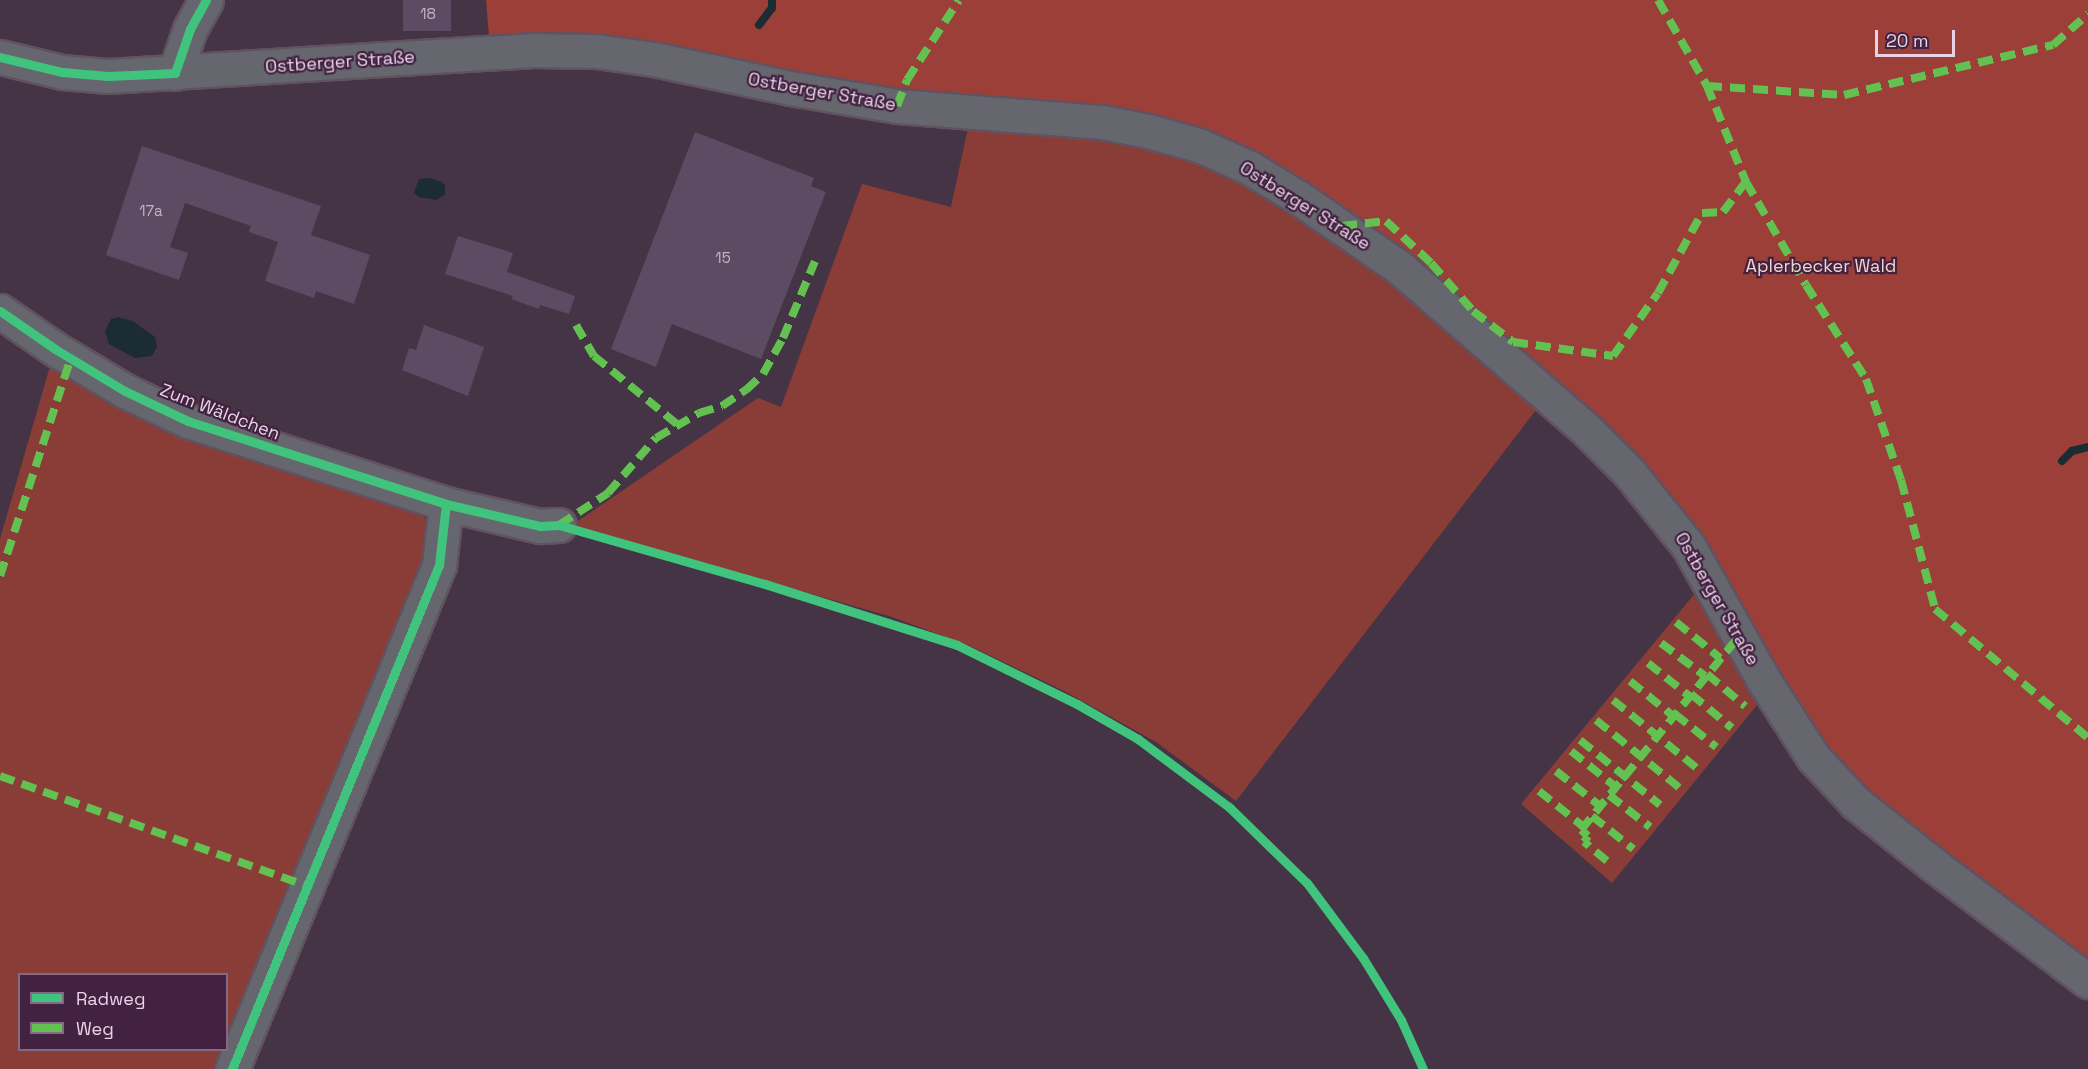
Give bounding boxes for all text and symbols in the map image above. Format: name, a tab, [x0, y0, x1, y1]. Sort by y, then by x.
house number: 18	[420, 5, 436, 23]
scale bar	[1878, 18, 1958, 56]
text: 20 m	[1886, 29, 1929, 52]
street label: Ostberger Straße	[264, 46, 416, 78]
street label: Ostberger Straße	[746, 68, 898, 116]
street label: Ostberger Straße	[1236, 157, 1374, 255]
house number: 17a	[139, 202, 163, 220]
house number: 15	[715, 249, 731, 267]
park label: Aplerbecker Wald	[1746, 255, 1896, 277]
street label: Zum Wäldchen	[157, 379, 283, 445]
street label: Ostberger Straße	[1670, 529, 1764, 669]
legend	[18, 973, 228, 1051]
text: Radweg	[76, 987, 146, 1010]
text: Weg	[76, 1017, 114, 1040]

